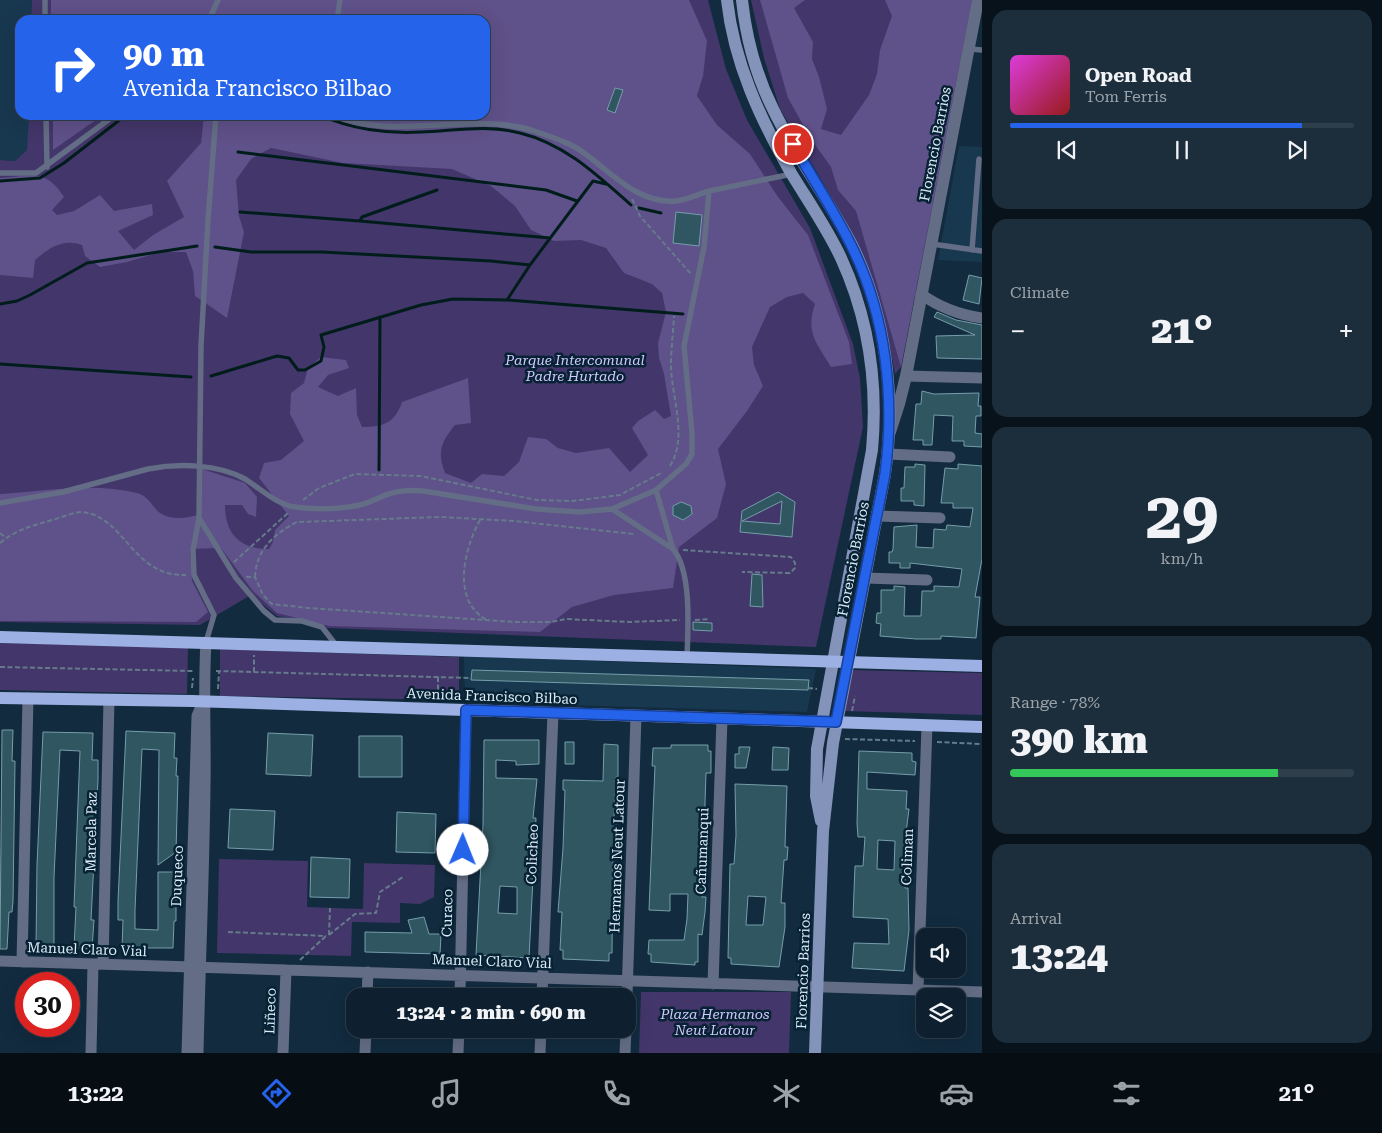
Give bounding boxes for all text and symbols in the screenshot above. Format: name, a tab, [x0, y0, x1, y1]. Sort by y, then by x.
text: 90 m	[123, 34, 205, 75]
icon: right	[40, 35, 105, 100]
text: Open Road	[1085, 64, 1192, 87]
text: Avenida Francisco Bilbao	[123, 76, 392, 101]
street label: Florencio Barrios	[916, 85, 954, 203]
text: Tom Ferris	[1085, 87, 1167, 106]
pin	[772, 123, 814, 165]
icon: arrive	[779, 130, 807, 158]
icon: previous	[1053, 136, 1081, 164]
icon: pause	[1168, 136, 1196, 164]
icon: next	[1283, 136, 1311, 164]
text: Climate	[1010, 283, 1069, 302]
text: 21°	[1151, 308, 1213, 352]
text: −	[1010, 315, 1026, 348]
text: +	[1338, 315, 1354, 348]
park label: Parque Intercomunal Padre Hurtado	[504, 352, 645, 384]
text: 29	[1146, 478, 1218, 554]
street label: Florencio Barrios	[834, 500, 872, 618]
text: km/h	[1161, 549, 1203, 568]
street label: Avenida Francisco Bilbao	[406, 685, 578, 707]
text: Range · 78%	[1010, 693, 1100, 712]
text: 390 km	[1010, 718, 1148, 762]
street label: Hermanos Neut Latour	[606, 779, 628, 933]
street label: Marcela Paz	[82, 791, 100, 872]
street label: Cañumanqui	[692, 807, 712, 895]
position arrow	[436, 823, 488, 875]
street label: Colicheo	[523, 823, 541, 885]
street label: Coliman	[898, 828, 916, 886]
street label: Duqueco	[168, 845, 186, 907]
street label: Curaco	[439, 889, 455, 937]
text: Arrival	[1010, 909, 1062, 928]
street label: Florencio Barrios	[793, 912, 813, 1029]
map controls	[916, 928, 966, 1038]
button: sound	[916, 928, 966, 978]
text: 13:24	[1010, 934, 1108, 978]
street label: Manuel Claro Vial	[27, 939, 148, 959]
street label: Manuel Claro Vial	[432, 951, 553, 971]
speed limit sign: 30	[15, 972, 80, 1037]
street label: Liñeco	[261, 988, 279, 1034]
button: layers	[916, 988, 966, 1038]
text: 13:24 · 2 min · 690 m	[396, 1001, 586, 1024]
park label: Plaza Hermanos Neut Latour	[660, 1006, 770, 1038]
icon: directions	[259, 1076, 294, 1111]
icon: music	[429, 1076, 464, 1111]
icon: phone	[599, 1076, 634, 1111]
icon: climate	[769, 1076, 804, 1111]
icon: car	[939, 1076, 974, 1111]
icon: filters	[1109, 1076, 1144, 1111]
text: 13:22	[68, 1081, 124, 1106]
text: 21°	[1279, 1081, 1314, 1106]

